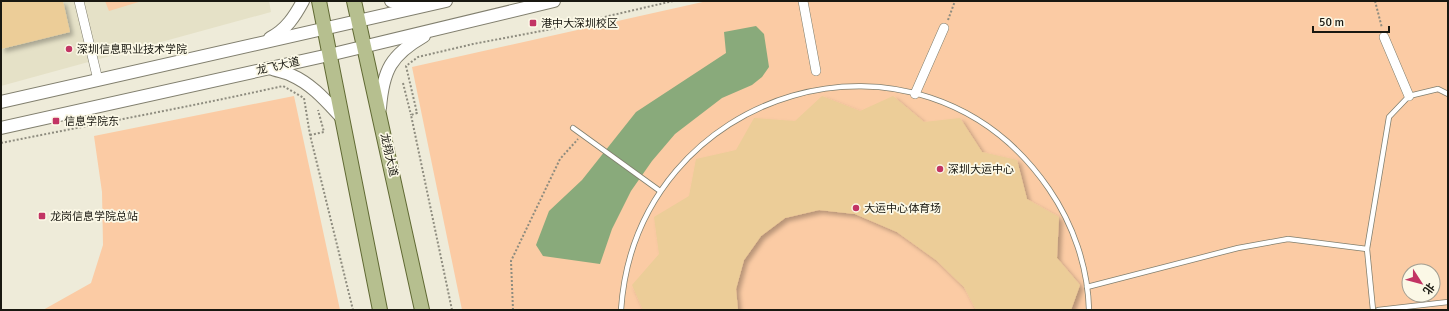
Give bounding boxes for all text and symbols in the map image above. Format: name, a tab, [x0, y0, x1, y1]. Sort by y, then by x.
scale bar	[1313, 8, 1389, 34]
text: 50 m	[1319, 15, 1344, 30]
place label: 港中大深圳校区	[541, 17, 618, 30]
marker: 港中大深圳校区	[528, 18, 538, 28]
place label: 深圳信息职业技术学院	[77, 43, 187, 56]
marker: 深圳信息职业技术学院	[64, 44, 74, 54]
street label: 龙飞大道	[255, 55, 301, 77]
place label: 信息学院东	[64, 115, 119, 128]
marker: 信息学院东	[51, 116, 61, 126]
street label: 龙翔大道	[378, 132, 400, 178]
place label: 深圳大运中心	[948, 163, 1014, 176]
marker: 深圳大运中心	[935, 164, 945, 174]
place label: 大运中心体育场	[864, 202, 941, 215]
marker: 大运中心体育场	[851, 203, 861, 213]
place label: 龙岗信息学院总站	[50, 210, 138, 223]
marker: 龙岗信息学院总站	[37, 211, 47, 221]
north arrow	[1401, 263, 1441, 303]
text: 北	[1420, 280, 1437, 297]

